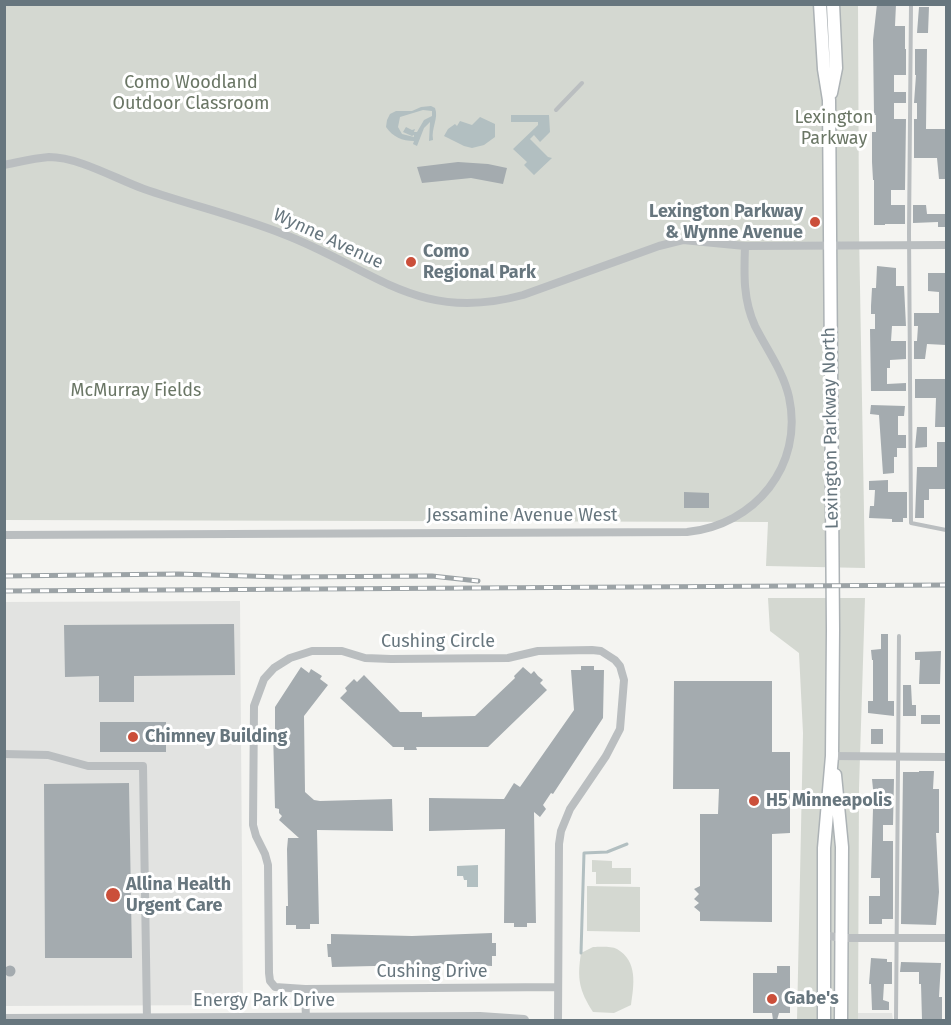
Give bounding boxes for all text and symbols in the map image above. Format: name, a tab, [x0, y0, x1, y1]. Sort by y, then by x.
park label: Como Woodland Outdoor Classroom	[113, 72, 269, 115]
park label: Lexington Parkway	[794, 107, 874, 150]
place label: Lexington Parkway & Wynne Avenue	[649, 201, 803, 244]
street label: Wynne Avenue	[269, 204, 387, 274]
marker: Lexington Parkway & Wynne Avenue	[808, 215, 822, 229]
place label: Como Regional Park	[423, 241, 536, 284]
marker: Como Regional Park	[404, 255, 418, 269]
street label: Lexington Parkway North	[818, 327, 844, 529]
park label: McMurray Fields	[71, 380, 201, 402]
street label: Jessamine Avenue West	[426, 505, 618, 527]
street label: Cushing Circle	[381, 631, 495, 653]
place label: Chimney Building	[145, 726, 288, 748]
marker: Chimney Building	[126, 730, 140, 744]
place label: H5 Minneapolis	[766, 790, 892, 812]
marker: H5 Minneapolis	[747, 794, 761, 808]
place label: Allina Health Urgent Care	[126, 874, 231, 916]
marker: Allina Health Urgent Care	[104, 886, 122, 904]
street label: Cushing Drive	[376, 961, 488, 983]
place label: Gabe's	[784, 988, 839, 1010]
street label: Energy Park Drive	[193, 990, 335, 1012]
marker: Gabe's	[765, 992, 779, 1006]

